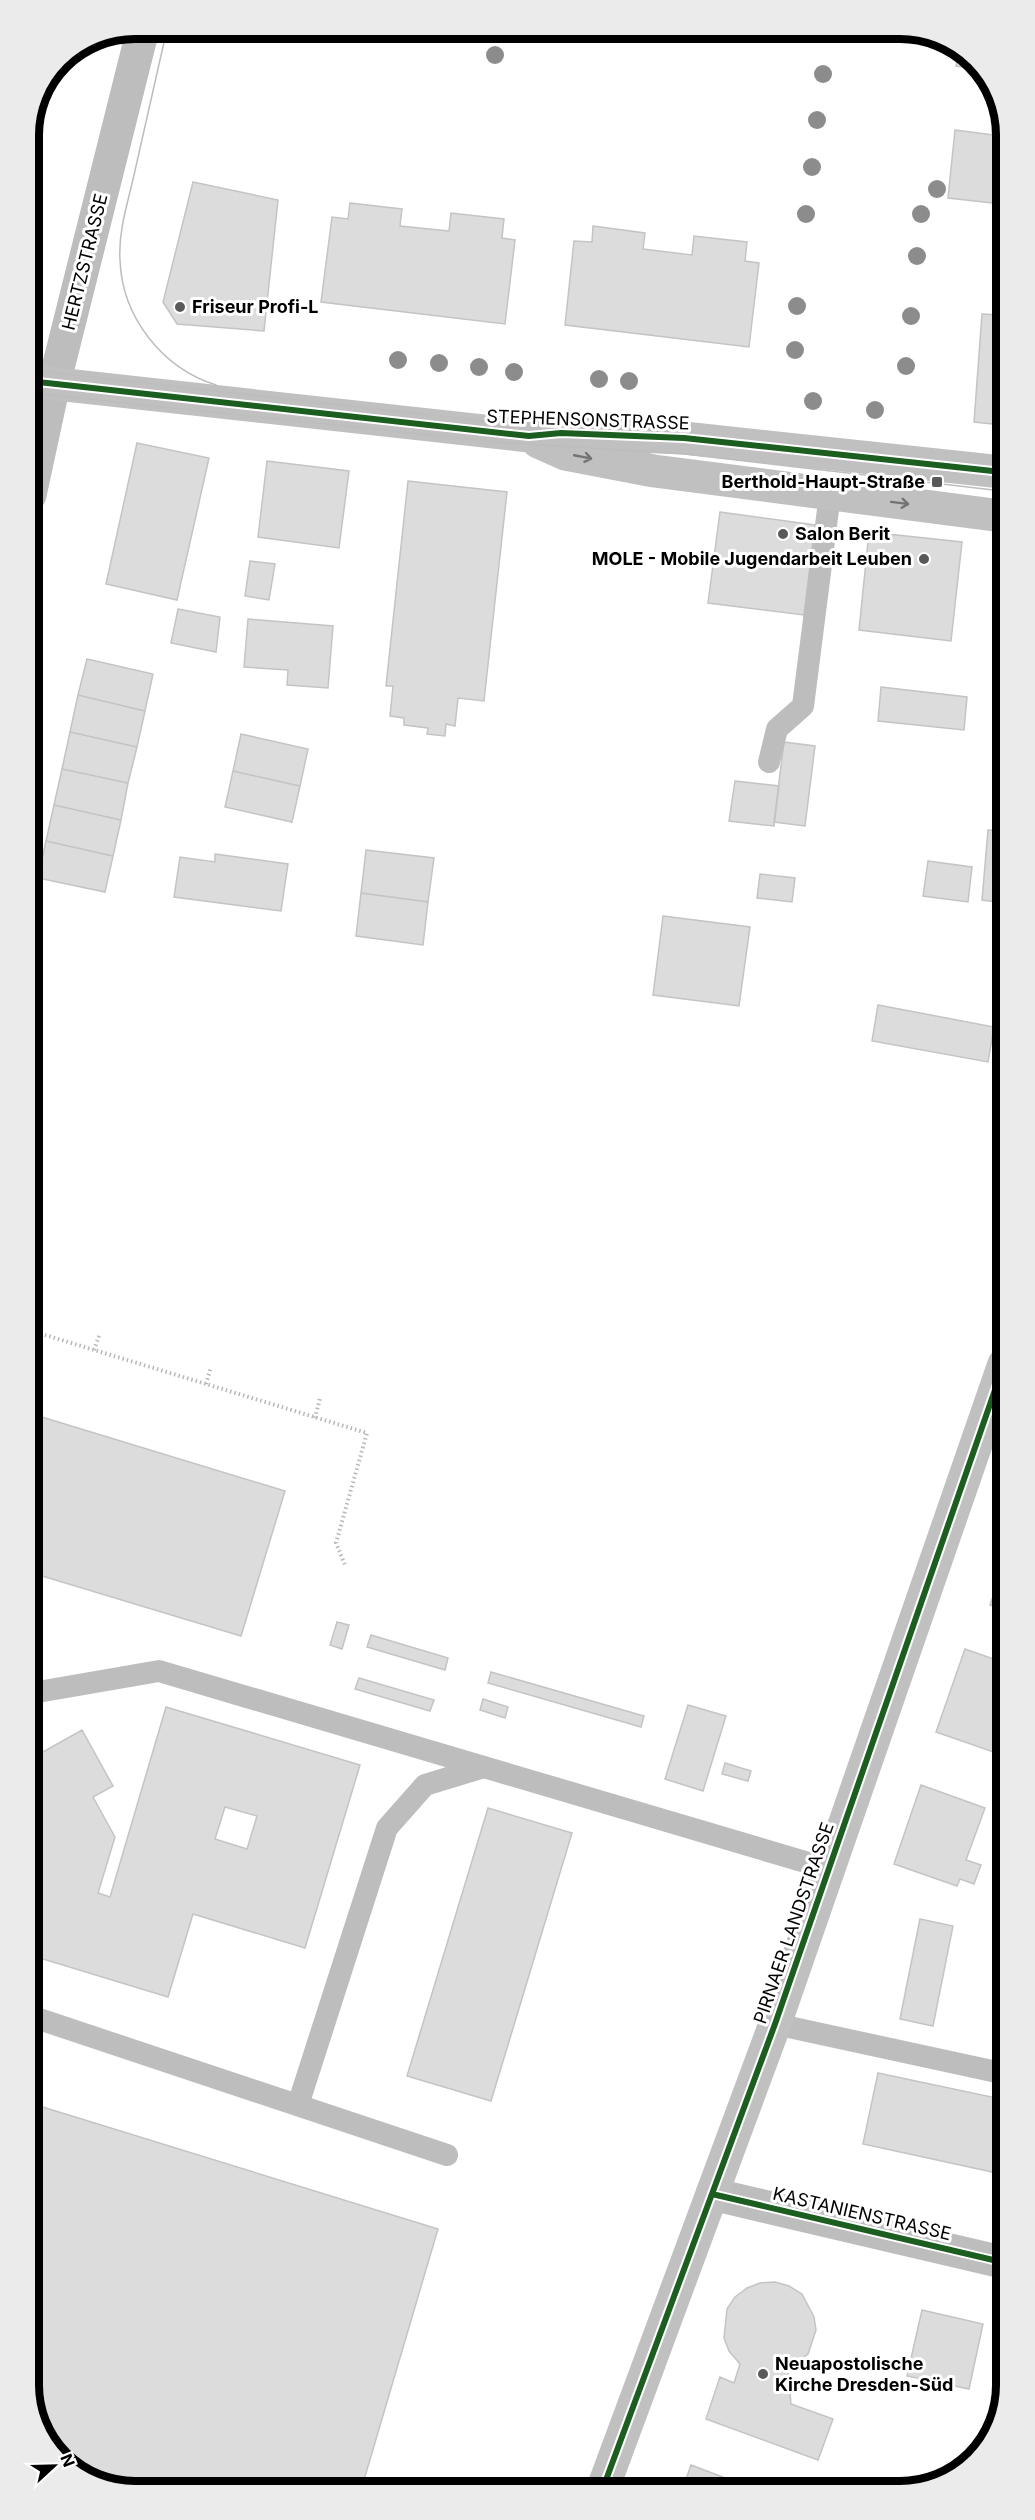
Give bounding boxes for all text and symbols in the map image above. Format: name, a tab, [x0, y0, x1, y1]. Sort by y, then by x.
street label: HERTZSTRASSE	[57, 192, 112, 332]
place label: Friseur Profi-L	[192, 296, 319, 317]
marker: Friseur Profi-L	[173, 300, 187, 314]
street label: STEPHENSONSTRASSE	[486, 405, 690, 434]
one-way arrow	[572, 452, 592, 463]
place label: Berthold-Haupt-Straße	[722, 471, 925, 492]
marker: Berthold-Haupt-Straße	[930, 475, 944, 489]
one-way arrow	[890, 498, 910, 509]
place label: Salon Berit	[795, 523, 891, 544]
marker: Salon Berit	[776, 527, 790, 541]
place label: MOLE - Mobile Jugendarbeit Leuben	[592, 548, 912, 569]
marker: MOLE - Mobile Jugendarbeit Leuben	[917, 552, 931, 566]
street label: PIRNAER LANDSTRASSE	[749, 1819, 838, 2026]
street label: KASTANIENSTRASSE	[771, 2183, 953, 2244]
place label: Neuapostolische Kirche Dresden-Süd	[775, 2353, 953, 2395]
marker: Neuapostolische Kirche Dresden-Süd	[756, 2367, 770, 2381]
north arrow	[24, 2436, 84, 2496]
text: N	[56, 2451, 79, 2470]

